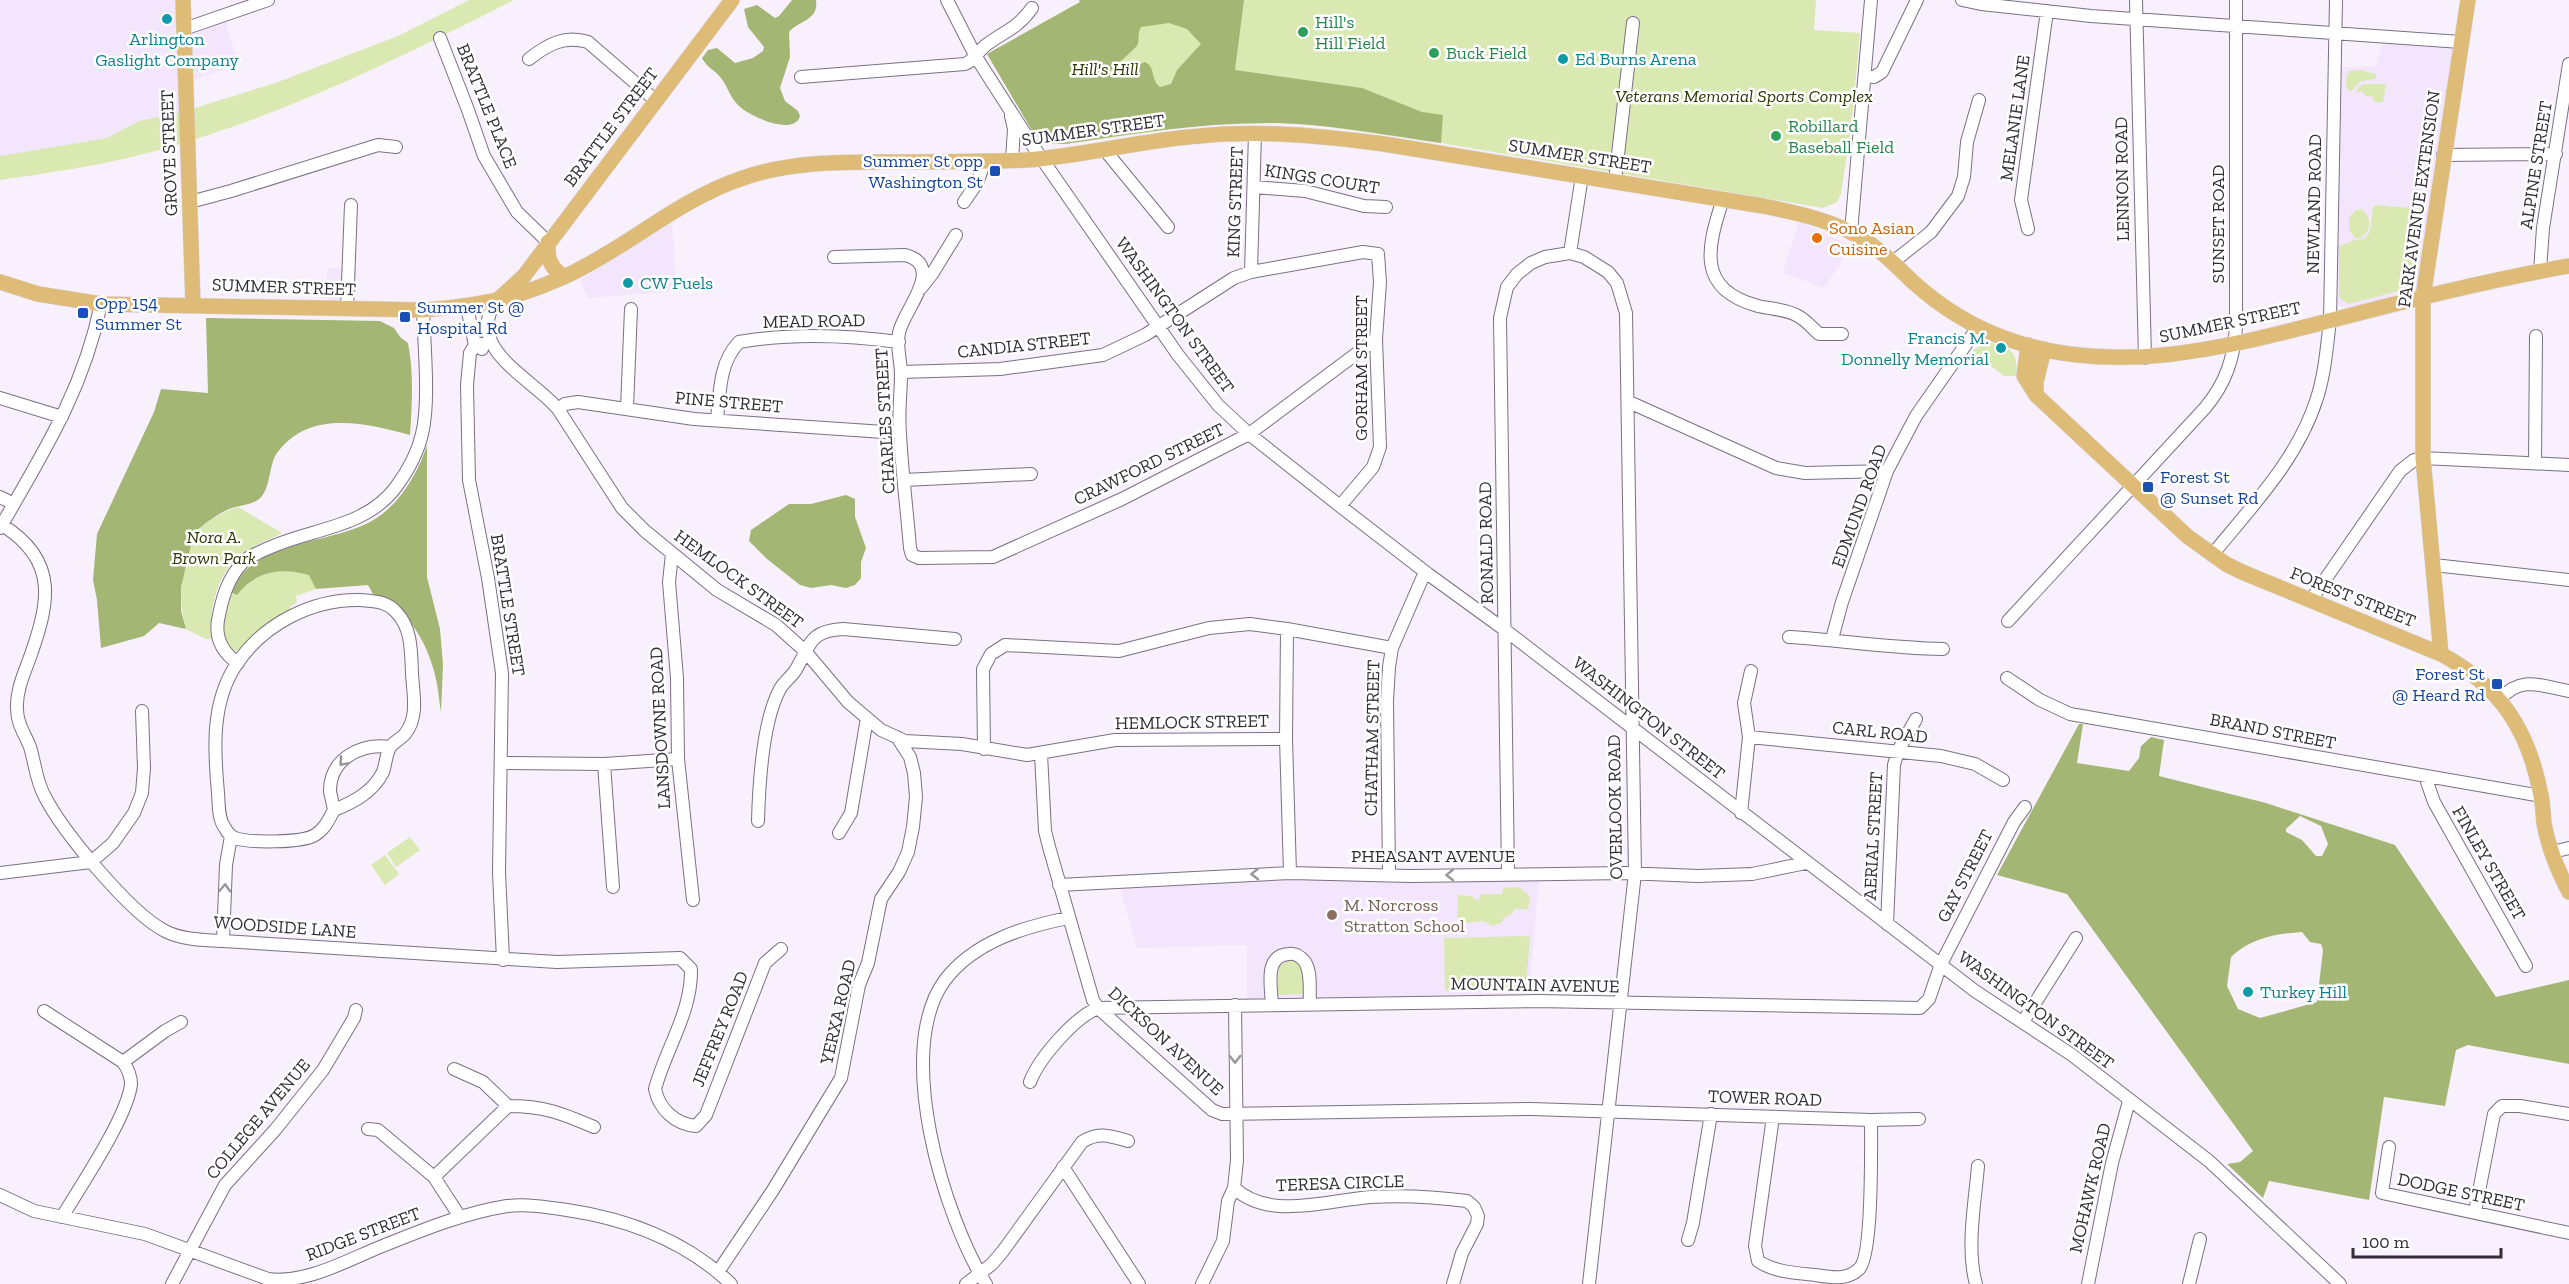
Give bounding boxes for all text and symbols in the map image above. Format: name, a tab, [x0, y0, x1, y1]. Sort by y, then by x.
place label: Hill's Hill Field	[1315, 11, 1386, 54]
marker: Arlington Gaslight Company	[160, 12, 174, 26]
marker: Hill's Hill Field	[1296, 25, 1310, 39]
place label: Arlington Gaslight Company	[95, 28, 240, 71]
street label: BRATTLE PLACE	[452, 40, 522, 172]
place label: Buck Field	[1446, 42, 1527, 64]
marker: Buck Field	[1427, 46, 1441, 60]
place label: Ed Burns Arena	[1575, 48, 1697, 70]
marker: Ed Burns Arena	[1556, 52, 1570, 66]
street label: MELANIE LANE	[1995, 54, 2035, 182]
park label: Hill's Hill	[1071, 58, 1139, 80]
street label: BRATTLE STREET	[559, 63, 663, 191]
park label: Veterans Memorial Sports Complex	[1615, 85, 1873, 107]
street label: GROVE STREET	[156, 89, 182, 217]
street label: PARK AVENUE EXTENSION	[2393, 89, 2445, 309]
street label: ALPINE STREET	[2515, 99, 2557, 231]
street label: SUMMER STREET	[1020, 109, 1166, 151]
place label: Robillard Baseball Field	[1788, 115, 1894, 158]
street label: LENNON ROAD	[2110, 116, 2134, 242]
marker: Robillard Baseball Field	[1769, 129, 1783, 143]
street label: SUMMER STREET	[1507, 134, 1653, 178]
street label: NEWLAND ROAD	[2302, 134, 2326, 274]
street label: KING STREET	[1222, 146, 1248, 258]
place label: Summer St opp Washington St	[863, 150, 983, 193]
street label: KINGS COURT	[1263, 159, 1381, 199]
marker: Summer St opp Washington St	[988, 164, 1002, 178]
street label: SUNSET ROAD	[2207, 165, 2229, 283]
place label: Sono Asian Cuisine	[1829, 217, 1915, 260]
marker: Sono Asian Cuisine	[1810, 231, 1824, 245]
street label: WASHINGTON STREET	[1111, 233, 1239, 397]
place label: CW Fuels	[640, 272, 713, 294]
street label: SUMMER STREET	[212, 273, 356, 301]
marker: CW Fuels	[621, 276, 635, 290]
place label: Opp 154 Summer St	[95, 292, 182, 335]
street label: GORHAM STREET	[1350, 295, 1372, 441]
place label: Summer St @ Hospital Rd	[417, 296, 524, 339]
street label: SUMMER STREET	[2157, 296, 2303, 348]
marker: Opp 154 Summer St	[76, 306, 90, 320]
street label: MEAD ROAD	[762, 309, 866, 333]
marker: Summer St @ Hospital Rd	[398, 310, 412, 324]
street label: CANDIA STREET	[956, 327, 1092, 363]
place label: Francis M. Donnelly Memorial	[1841, 327, 1989, 370]
marker: Francis M. Donnelly Memorial	[1994, 341, 2008, 355]
street label: CHARLES STREET	[870, 347, 900, 495]
street label: PINE STREET	[674, 386, 784, 418]
street label: CRAWFORD STREET	[1070, 418, 1228, 510]
street label: EDMUND ROAD	[1826, 441, 1892, 571]
place label: Forest St @ Sunset Rd	[2160, 466, 2258, 509]
marker: Forest St @ Sunset Rd	[2141, 480, 2155, 494]
street label: RONALD ROAD	[1474, 481, 1498, 605]
street label: HEMLOCK STREET	[670, 525, 808, 633]
park label: Nora A. Brown Park	[172, 526, 256, 569]
street label: BRATTLE STREET	[486, 532, 530, 678]
street label: FOREST STREET	[2287, 562, 2419, 632]
street label: LANSDOWNE ROAD	[645, 646, 675, 810]
street label: WASHINGTON STREET	[1568, 652, 1730, 784]
street label: CHATHAM STREET	[1360, 660, 1384, 816]
place label: Forest St @ Heard Rd	[2392, 663, 2485, 706]
marker: Forest St @ Heard Rd	[2490, 677, 2504, 691]
street label: BRAND STREET	[2208, 708, 2338, 754]
street label: HEMLOCK STREET	[1115, 710, 1269, 734]
street label: CARL ROAD	[1831, 716, 1929, 748]
street label: OVERLOOK ROAD	[1603, 734, 1627, 880]
one-way arrow	[340, 755, 351, 766]
street label: AERIAL STREET	[1859, 771, 1887, 901]
street label: FINLEY STREET	[2447, 802, 2531, 924]
street label: GAY STREET	[1932, 826, 1998, 926]
street label: PHEASANT AVENUE	[1351, 845, 1515, 867]
one-way arrow	[1250, 868, 1259, 880]
one-way arrow	[1445, 869, 1454, 881]
one-way arrow	[219, 884, 232, 893]
place label: M. Norcross Stratton School	[1344, 894, 1465, 937]
marker: M. Norcross Stratton School	[1325, 908, 1339, 922]
street label: WOODSIDE LANE	[213, 911, 357, 943]
street label: WASHINGTON STREET	[1954, 946, 2118, 1074]
street label: YERXA ROAD	[815, 957, 861, 1068]
street label: JEFFREY ROAD	[687, 968, 753, 1090]
street label: MOUNTAIN AVENUE	[1450, 973, 1620, 997]
place label: Turkey Hill	[2260, 981, 2347, 1003]
street label: DICKSON AVENUE	[1104, 982, 1228, 1100]
marker: Turkey Hill	[2241, 985, 2255, 999]
street label: COLLEGE AVENUE	[201, 1054, 315, 1184]
one-way arrow	[1229, 1055, 1241, 1064]
street label: TOWER ROAD	[1707, 1085, 1823, 1111]
street label: MOHAWK ROAD	[2064, 1121, 2116, 1255]
street label: DODGE STREET	[2395, 1168, 2527, 1216]
street label: TERESA CIRCLE	[1276, 1170, 1404, 1196]
street label: RIDGE STREET	[303, 1202, 423, 1266]
scale bar	[2353, 1221, 2502, 1259]
text: 100 m	[2362, 1231, 2410, 1253]

